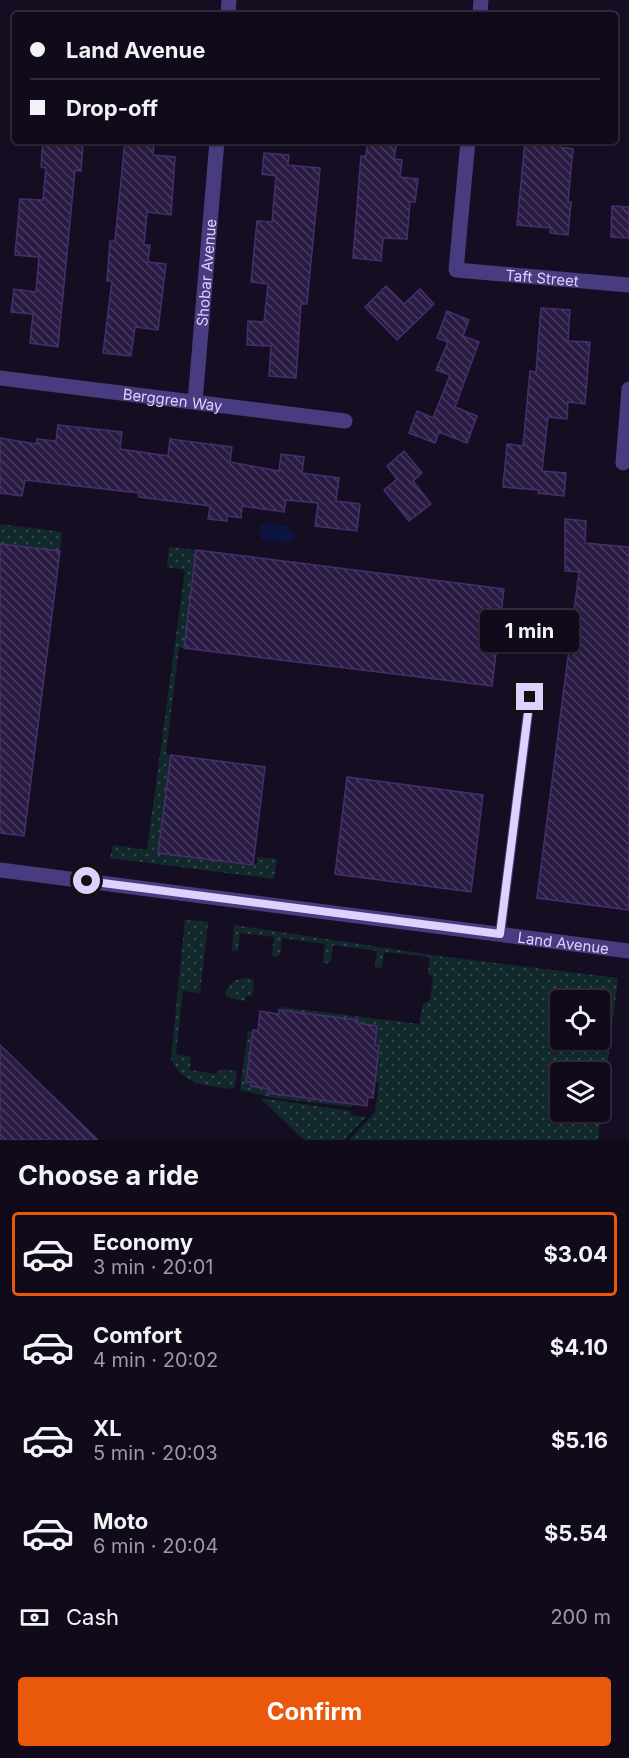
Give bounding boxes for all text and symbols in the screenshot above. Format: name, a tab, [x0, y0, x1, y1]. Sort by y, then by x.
text: Land Avenue	[66, 37, 205, 63]
text: Drop-off	[66, 95, 158, 121]
street label: Shobar Avenue	[192, 218, 220, 327]
street label: Taft Street	[505, 265, 580, 290]
street label: Berggren Way	[122, 384, 224, 415]
callout: 1 min	[480, 610, 580, 652]
text: 1 min	[505, 619, 554, 643]
route end	[516, 683, 543, 710]
route start	[73, 867, 100, 894]
street label: Land Avenue	[517, 927, 610, 958]
map controls	[550, 990, 610, 1122]
button: locate	[550, 990, 610, 1050]
button: layers	[550, 1062, 610, 1122]
text: Choose a ride	[18, 1159, 199, 1192]
icon: car	[21, 1227, 75, 1281]
text: Economy	[93, 1229, 193, 1255]
text: $3.04	[543, 1241, 608, 1267]
text: 3 min · 20:01	[93, 1255, 214, 1279]
icon: car	[21, 1320, 75, 1374]
text: Comfort	[93, 1322, 182, 1348]
text: $4.10	[550, 1334, 608, 1360]
text: 4 min · 20:02	[93, 1348, 218, 1372]
icon: car	[21, 1413, 75, 1467]
text: XL	[93, 1415, 122, 1441]
text: $5.16	[551, 1427, 608, 1453]
text: 5 min · 20:03	[93, 1441, 218, 1465]
icon: car	[21, 1506, 75, 1560]
text: Moto	[93, 1508, 148, 1534]
text: $5.54	[544, 1520, 608, 1546]
text: 6 min · 20:04	[93, 1534, 218, 1558]
icon: cash	[18, 1601, 51, 1634]
text: Cash	[66, 1604, 119, 1630]
text: 200 m	[550, 1605, 611, 1629]
button: Confirm	[18, 1677, 611, 1746]

